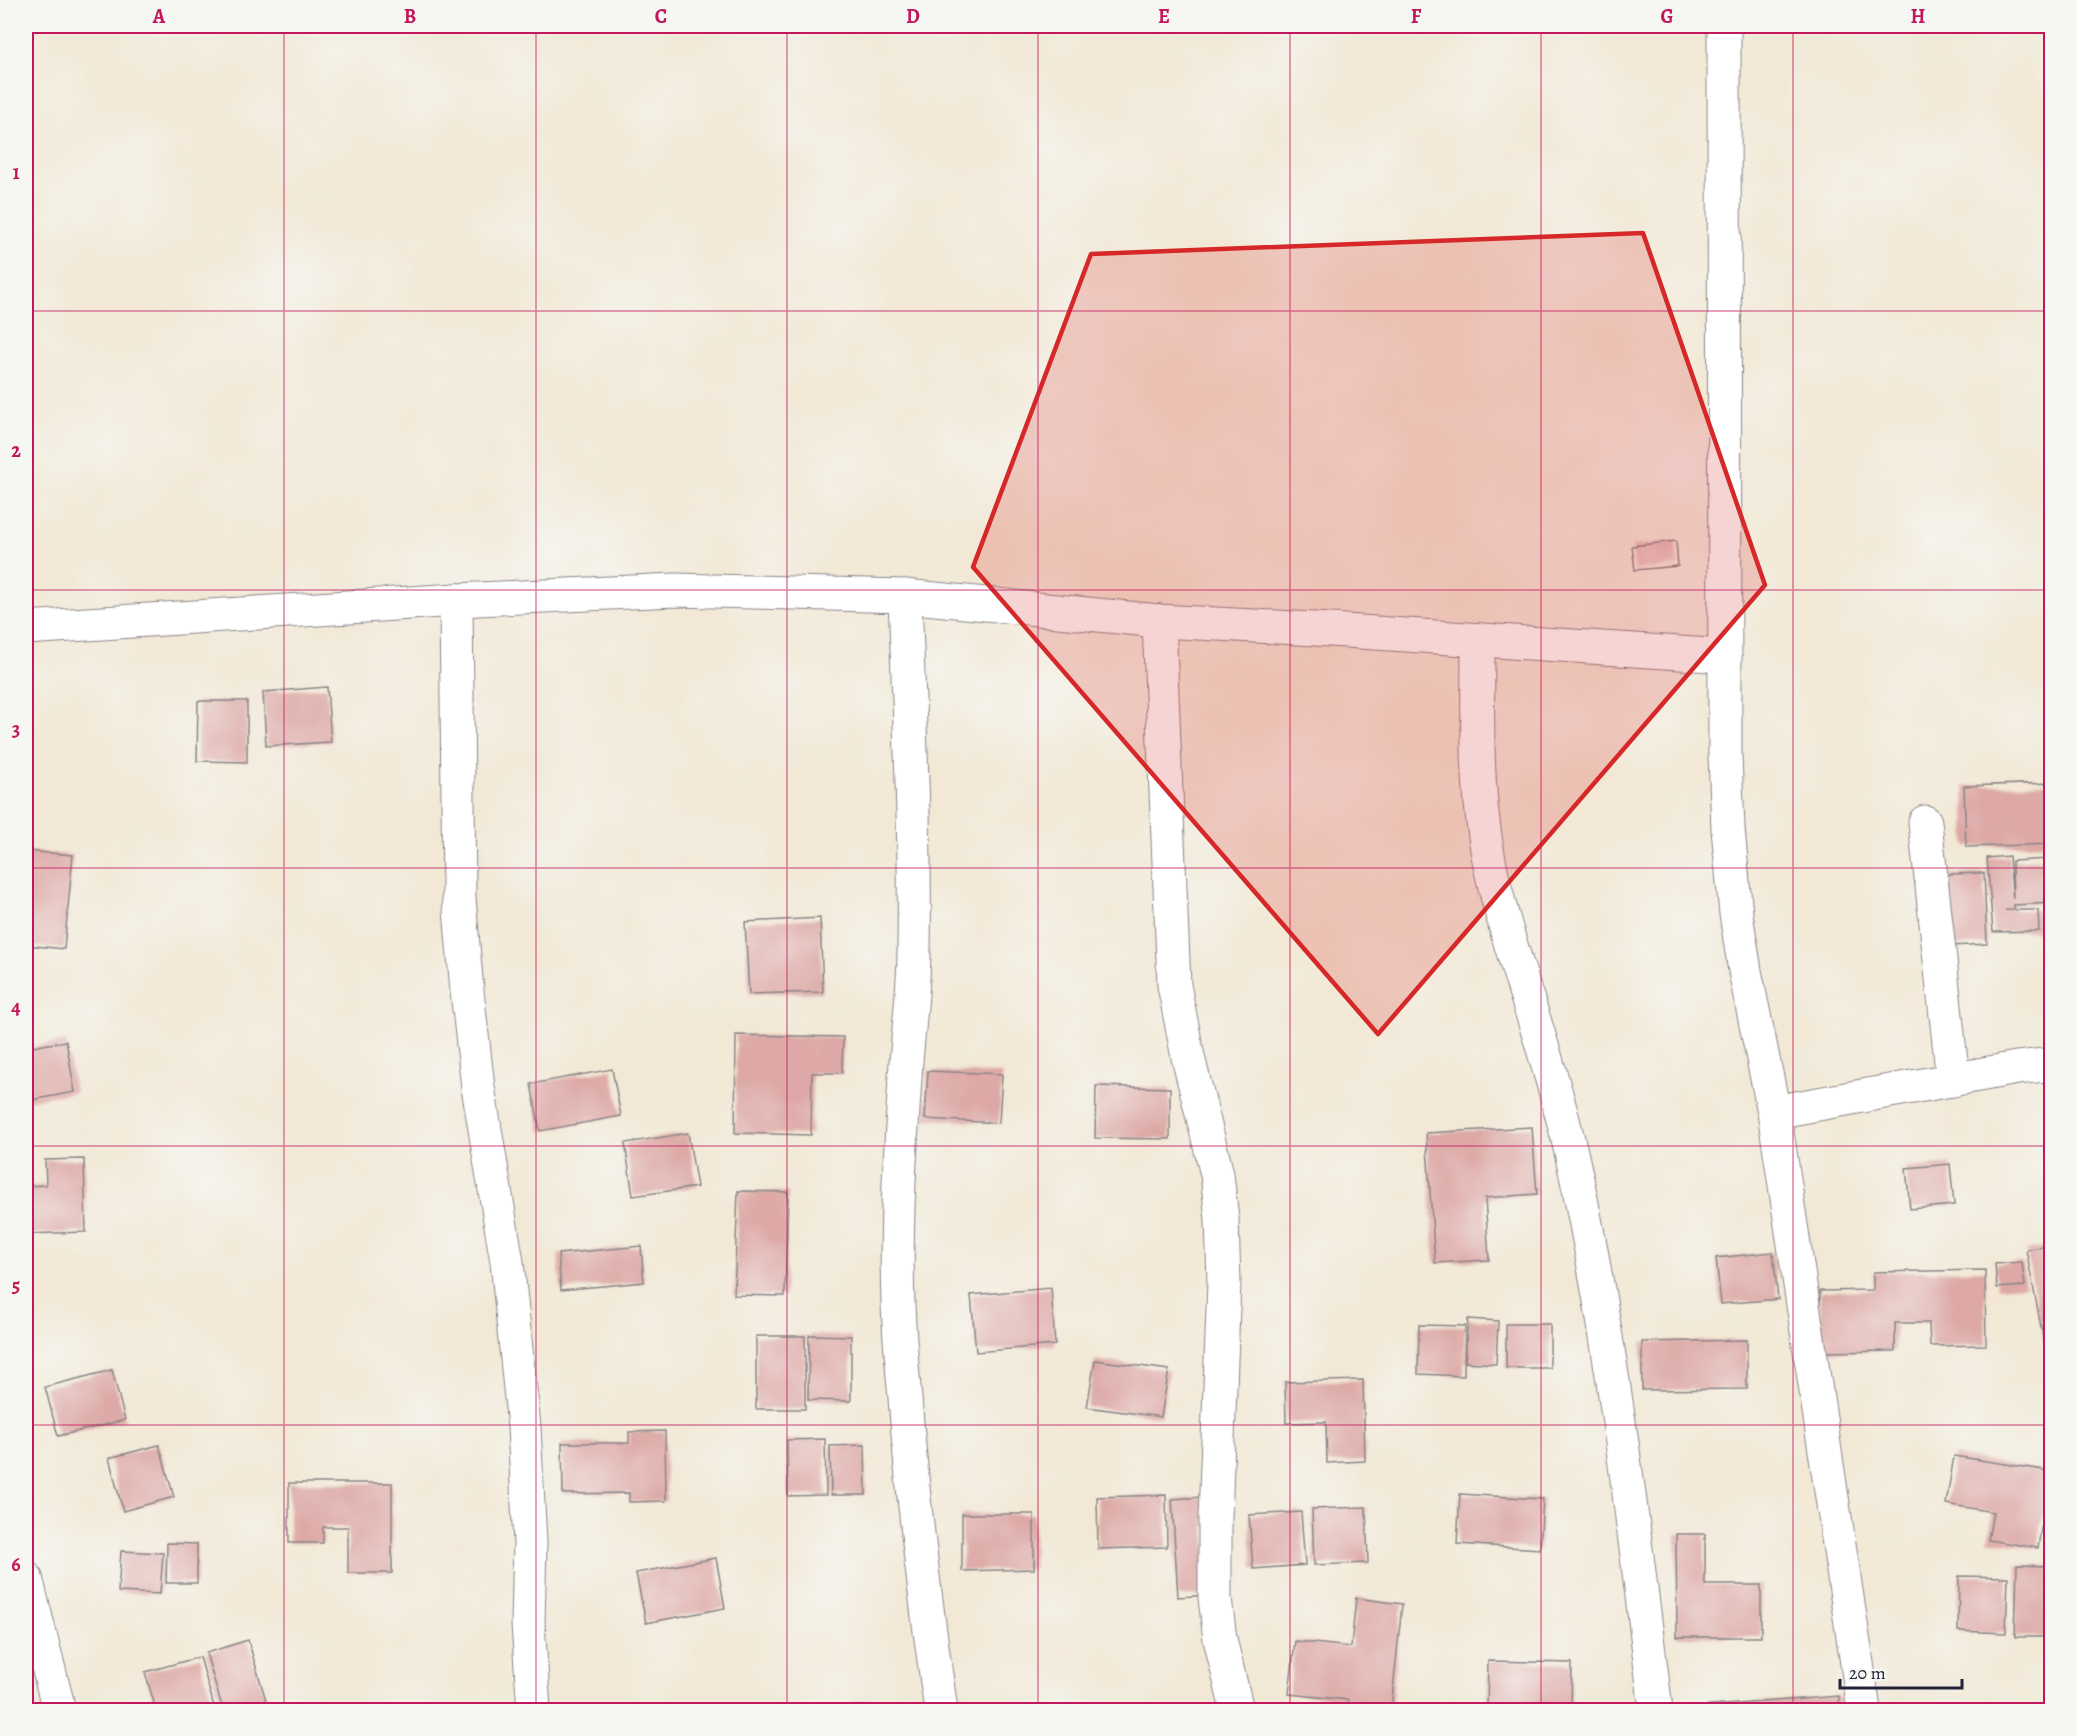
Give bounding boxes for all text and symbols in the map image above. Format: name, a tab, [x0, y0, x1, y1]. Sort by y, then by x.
text: A	[152, 3, 166, 30]
text: B	[404, 3, 416, 30]
text: C	[655, 3, 667, 30]
text: D	[906, 3, 920, 30]
text: E	[1158, 3, 1170, 30]
text: F	[1411, 3, 1422, 30]
text: G	[1660, 3, 1674, 30]
text: H	[1911, 3, 1926, 30]
text: 1	[12, 159, 20, 186]
text: 2	[11, 437, 21, 464]
text: 3	[12, 716, 20, 743]
text: 4	[11, 994, 21, 1021]
text: 5	[12, 1272, 20, 1299]
text: 6	[11, 1551, 21, 1578]
scale bar	[1840, 1652, 1962, 1690]
text: 20 m	[1849, 1661, 1886, 1685]

